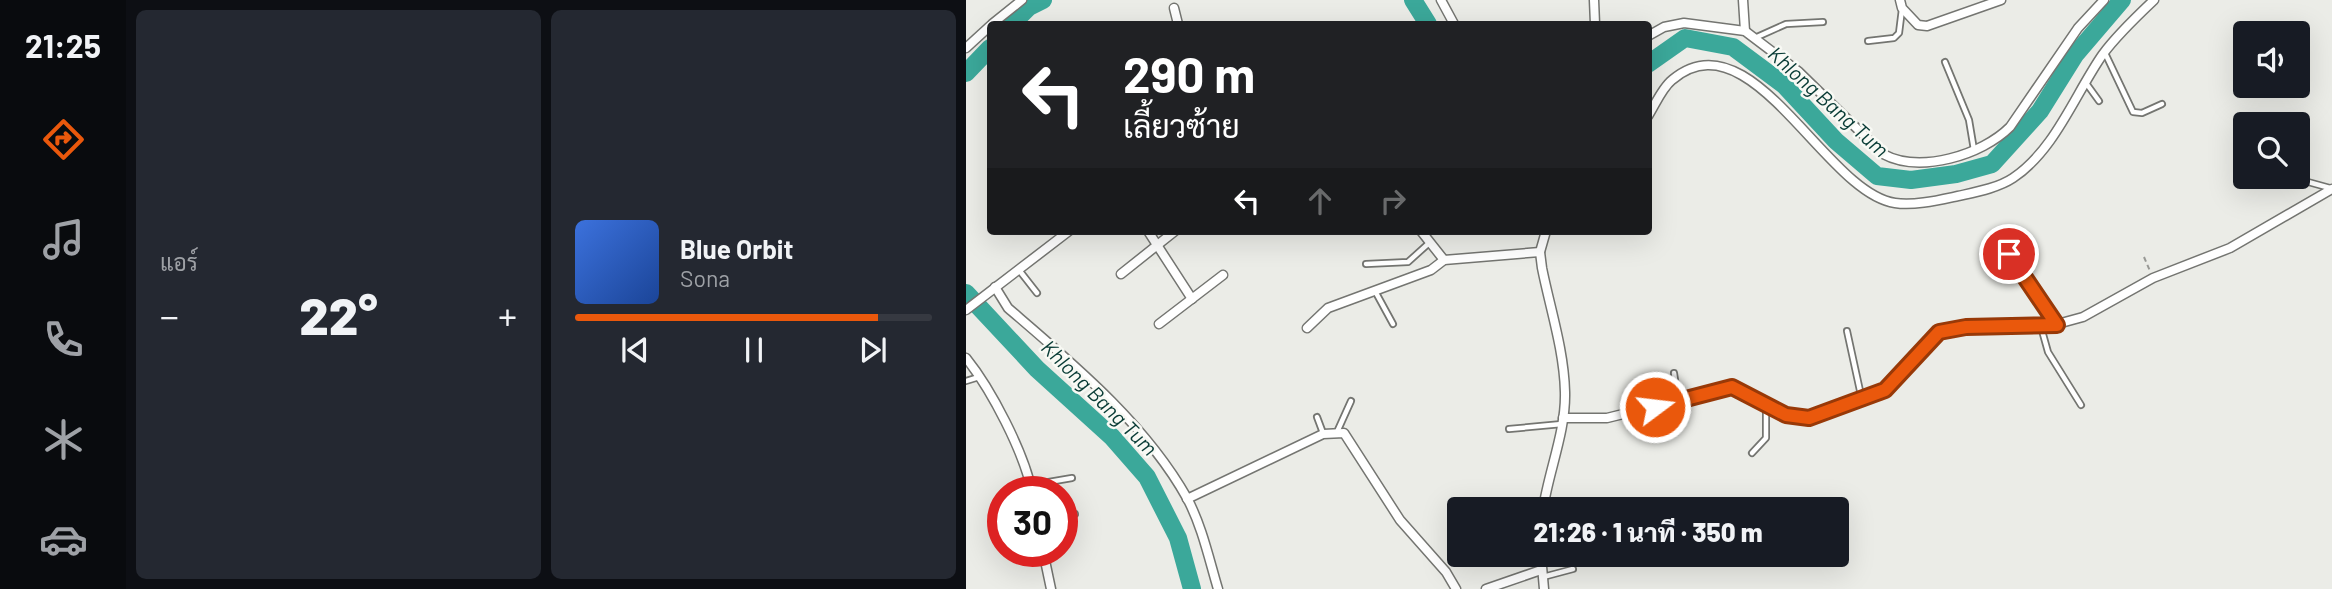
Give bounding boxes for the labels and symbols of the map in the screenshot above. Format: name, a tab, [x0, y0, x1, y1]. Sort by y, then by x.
water label: Khlong Bang Tum	[1764, 40, 1894, 162]
pin	[1979, 224, 2039, 284]
water label: Khlong Bang Tum	[1037, 334, 1163, 460]
position arrow	[1618, 370, 1692, 444]
speed limit sign: 30	[987, 476, 1078, 567]

